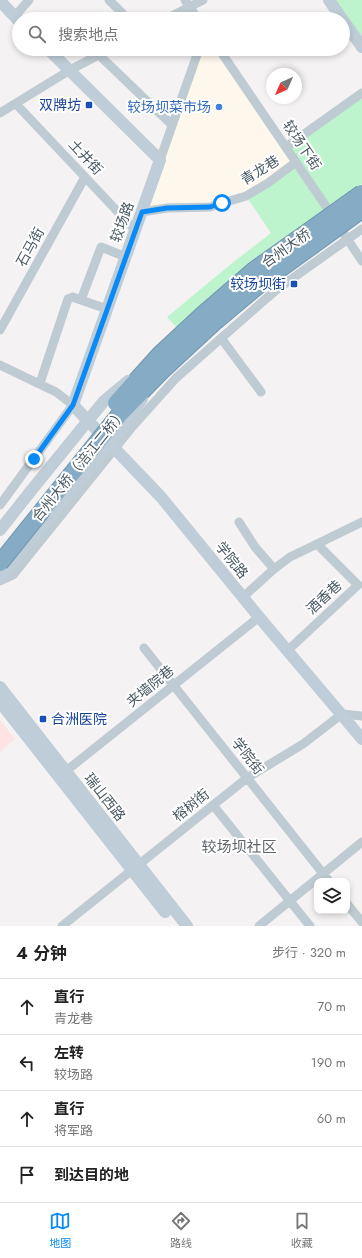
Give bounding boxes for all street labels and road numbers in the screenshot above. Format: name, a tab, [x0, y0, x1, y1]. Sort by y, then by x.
street label: 较场下街	[278, 116, 326, 174]
street label: 土井街	[64, 135, 108, 179]
street label: 青龙巷	[237, 150, 283, 190]
street label: 较场路	[105, 199, 139, 245]
street label: 石马街	[11, 224, 49, 270]
street label: 合州大桥	[257, 224, 315, 272]
street label: 合州大桥（涪江二桥）	[27, 404, 131, 526]
street label: 学院路	[211, 537, 253, 583]
street label: 酒香巷	[302, 575, 346, 619]
street label: 夹墙院巷	[122, 661, 178, 711]
street label: 学院街	[227, 733, 269, 779]
street label: 瑞山西路	[80, 769, 130, 825]
street label: 榕树街	[168, 784, 214, 826]

